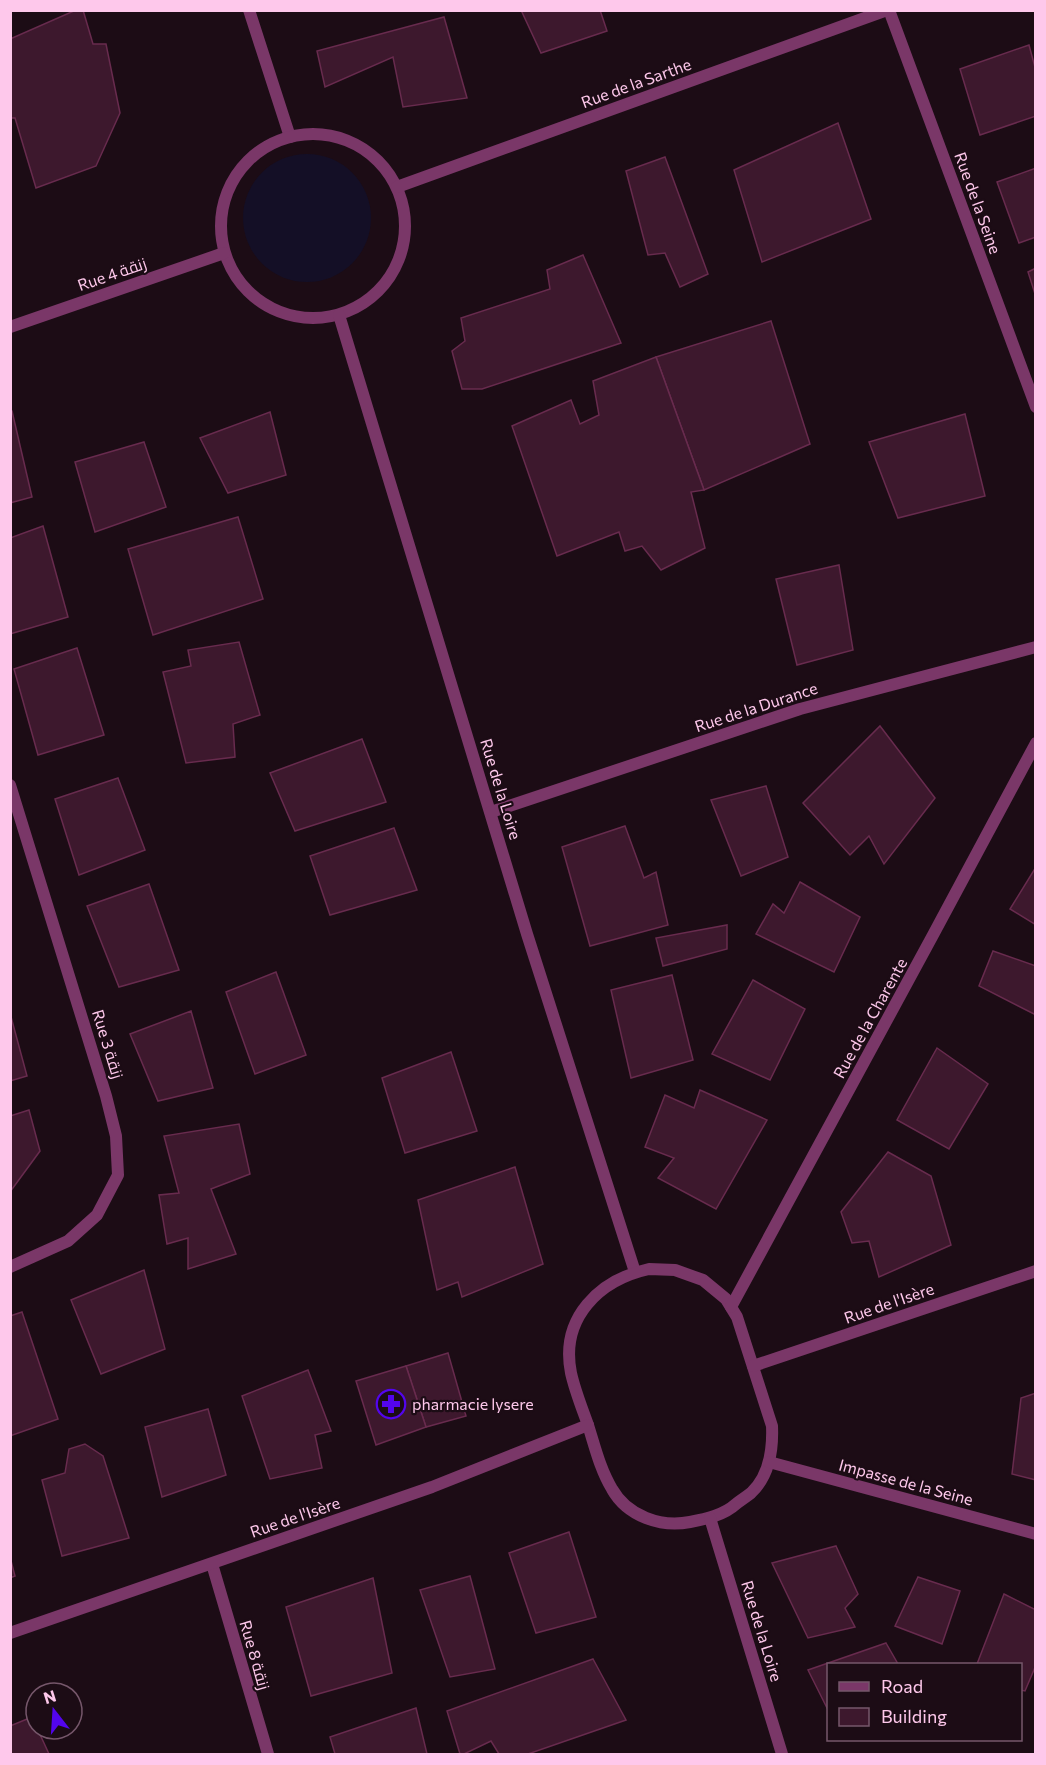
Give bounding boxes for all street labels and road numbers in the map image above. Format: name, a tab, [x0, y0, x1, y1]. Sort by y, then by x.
street label: Rue de la Sarthe	[578, 54, 693, 111]
street label: Rue de la Seine	[951, 149, 1006, 256]
street label: Rue 4 زنقة	[75, 253, 149, 295]
street label: Rue de la Durance	[692, 678, 820, 735]
street label: Rue de la Loire	[477, 736, 526, 842]
street label: Rue de la Charente	[829, 954, 910, 1081]
street label: Rue 3 زنقة	[88, 1007, 128, 1081]
street label: Rue de l'Isère	[841, 1278, 936, 1327]
street label: Impasse de la Seine	[837, 1454, 975, 1509]
street label: Rue de l'Isère	[247, 1492, 342, 1541]
street label: Rue de la Loire	[738, 1578, 787, 1684]
street label: Rue 8 زنقة	[235, 1618, 275, 1692]

